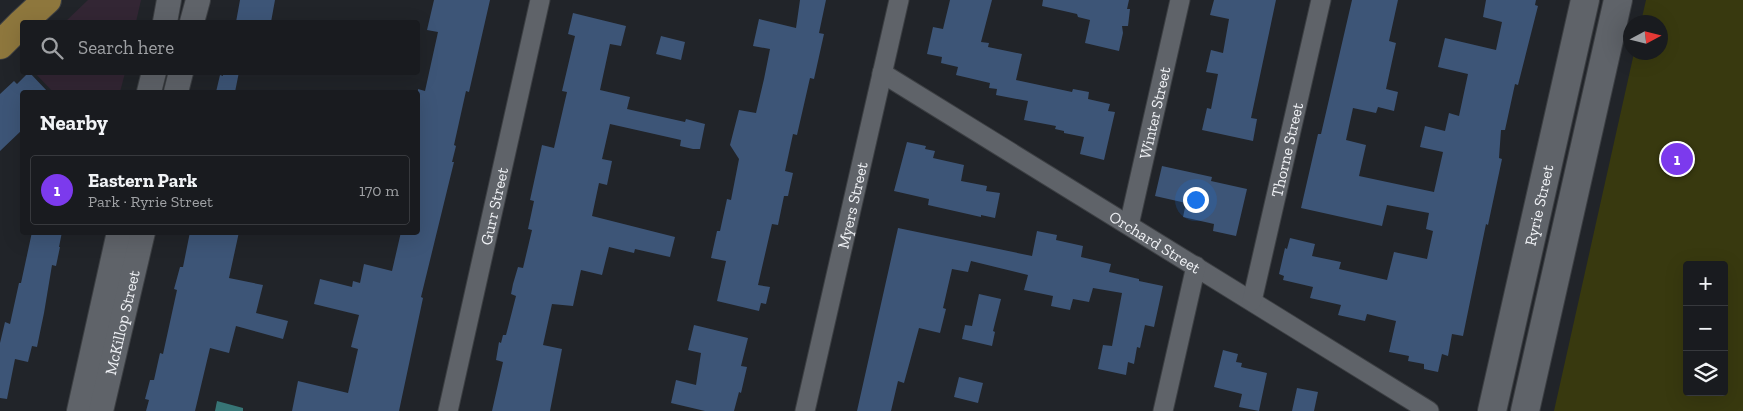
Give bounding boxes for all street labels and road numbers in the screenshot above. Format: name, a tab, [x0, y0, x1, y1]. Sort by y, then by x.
street label: Winter Street	[1135, 65, 1175, 161]
street label: Thorne Street	[1267, 101, 1307, 199]
street label: Myers Street	[833, 160, 872, 251]
street label: Ryrie Street	[1521, 163, 1557, 248]
street label: Gurr Street	[476, 165, 512, 247]
street label: Orchard Street	[1106, 207, 1204, 278]
street label: McKillop Street	[101, 268, 144, 377]

